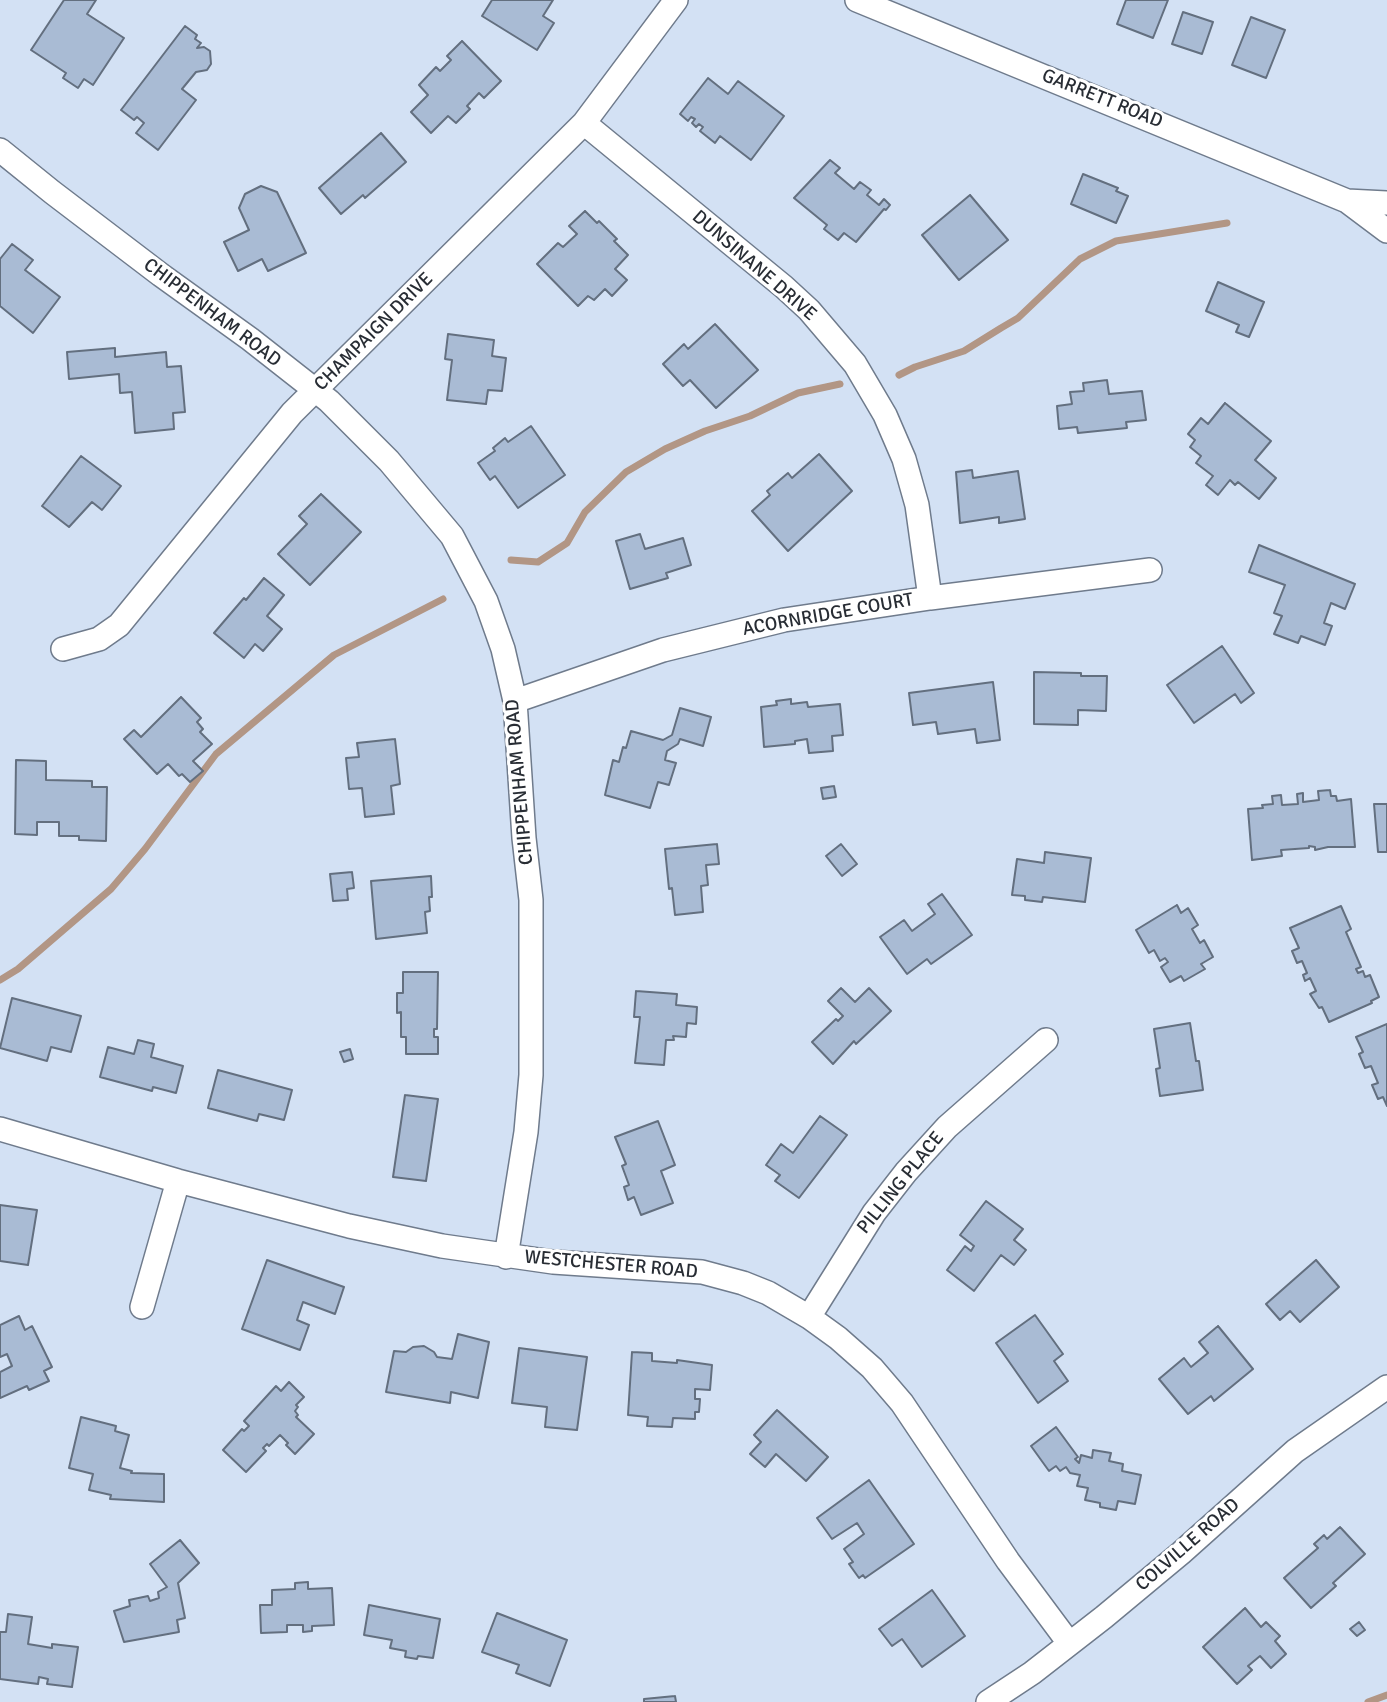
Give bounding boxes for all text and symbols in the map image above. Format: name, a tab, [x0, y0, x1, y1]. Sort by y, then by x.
street label: GARRETT ROAD	[1038, 64, 1166, 134]
street label: DUNSINANE DRIVE	[687, 206, 821, 326]
street label: CHIPPENHAM ROAD	[139, 254, 285, 372]
street label: CHAMPAIGN DRIVE	[310, 268, 438, 396]
street label: ACORNRIDGE COURT	[741, 589, 915, 641]
street label: CHIPPENHAM ROAD	[501, 698, 539, 866]
street label: PILLING PLACE	[853, 1127, 949, 1239]
street label: WESTCHESTER ROAD	[523, 1246, 699, 1284]
street label: COLVILLE ROAD	[1131, 1494, 1245, 1596]

